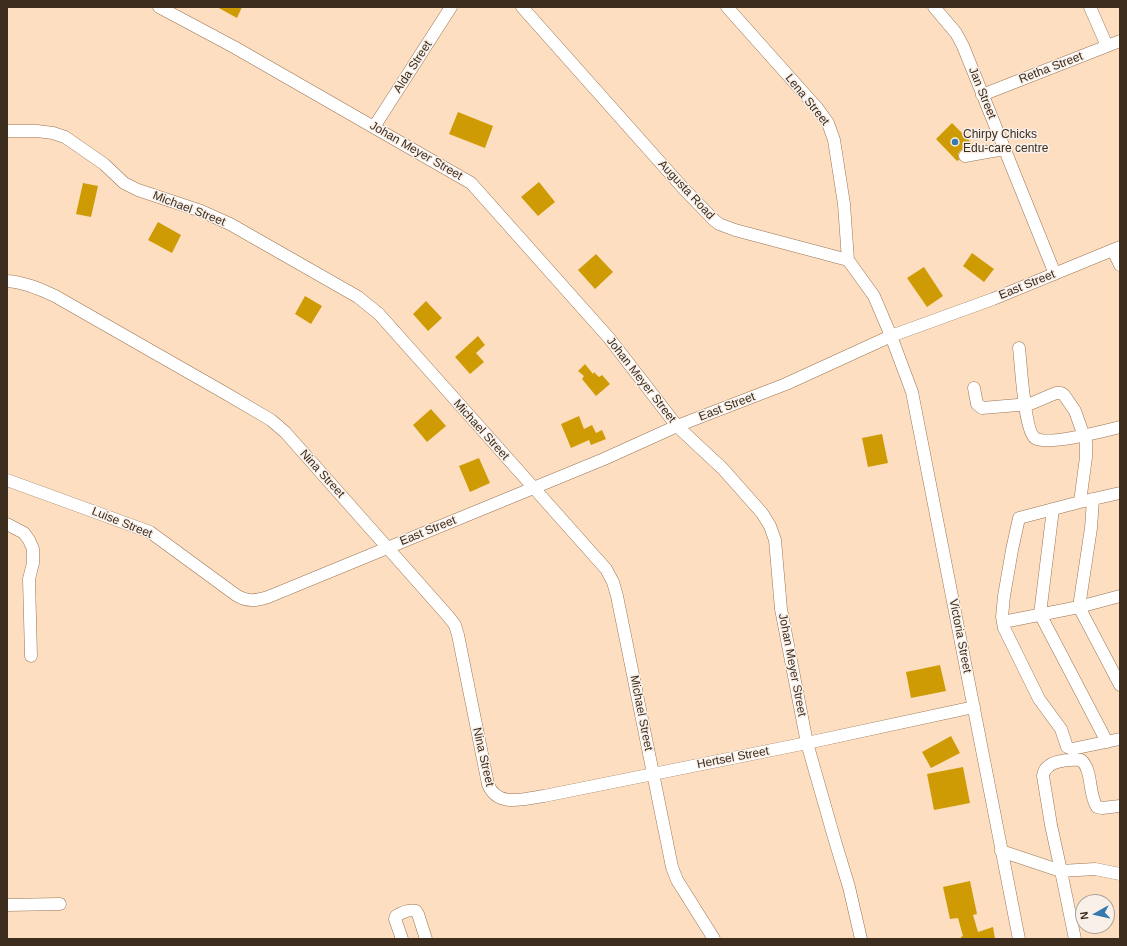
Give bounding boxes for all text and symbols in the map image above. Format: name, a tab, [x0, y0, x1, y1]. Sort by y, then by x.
street label: Alda Street	[391, 38, 435, 96]
street label: Retha Street	[1017, 49, 1085, 87]
street label: Jan Street	[965, 65, 999, 121]
street label: Lena Street	[782, 71, 832, 129]
street label: Johan Meyer Street	[367, 119, 465, 183]
place label: Chirpy Chicks Edu-care centre	[963, 128, 1048, 156]
marker: Chirpy Chicks Edu-care centre	[950, 137, 960, 147]
street label: Augusta Road	[655, 157, 717, 223]
street label: Michael Street	[151, 189, 227, 229]
street label: East Street	[997, 267, 1057, 303]
street label: Johan Meyer Street	[603, 334, 679, 426]
street label: East Street	[697, 390, 757, 424]
street label: Michael Street	[450, 397, 512, 463]
street label: Nina Street	[297, 447, 347, 501]
street label: Luise Street	[90, 504, 154, 542]
street label: East Street	[398, 513, 458, 549]
street label: Victoria Street	[946, 598, 974, 674]
street label: Johan Meyer Street	[775, 612, 809, 718]
street label: Michael Street	[627, 674, 655, 752]
street label: Nina Street	[469, 726, 497, 788]
street label: Hertsel Street	[696, 744, 770, 772]
north arrow	[1075, 894, 1115, 934]
text: N	[1078, 911, 1091, 920]

